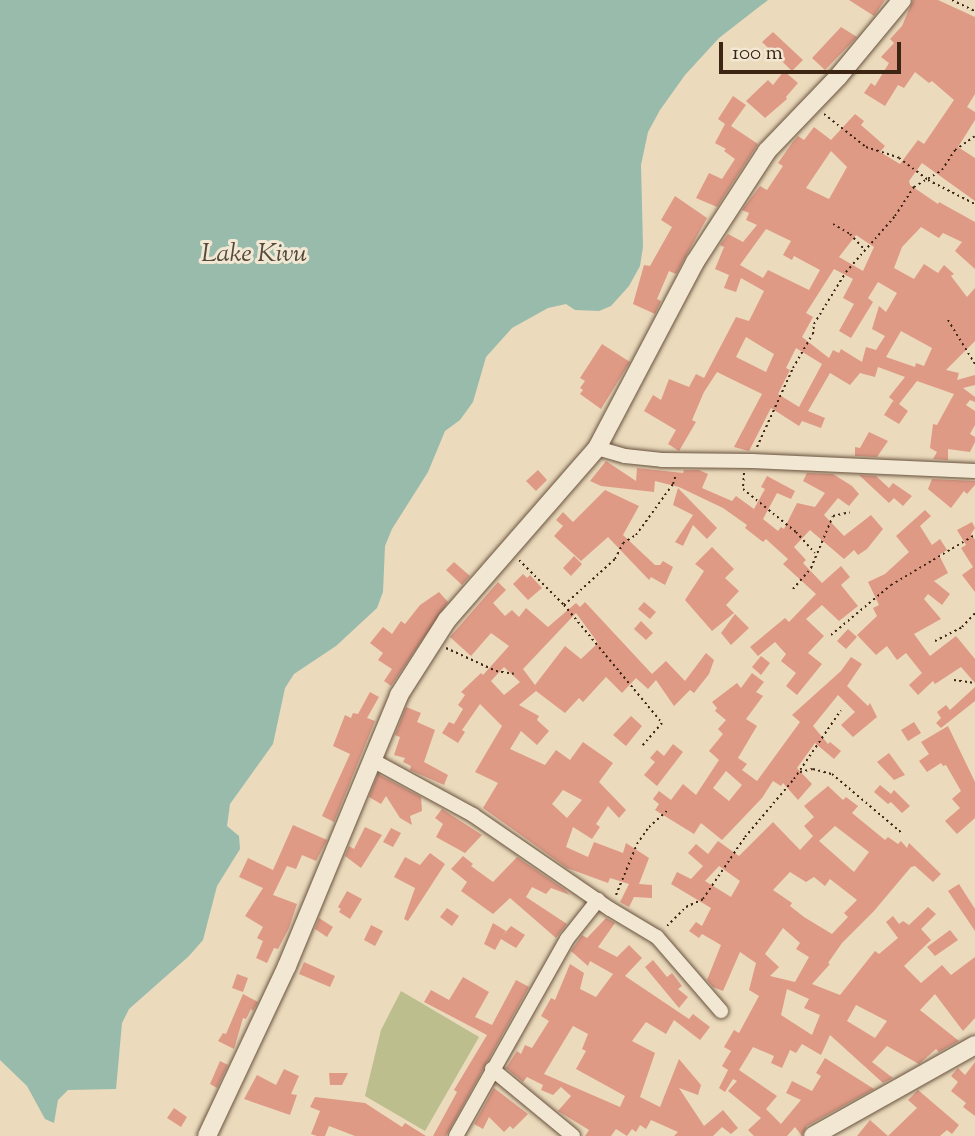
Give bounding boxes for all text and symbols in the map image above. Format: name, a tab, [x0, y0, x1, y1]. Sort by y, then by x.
scale bar	[723, 28, 905, 72]
text: 100 m	[732, 39, 783, 69]
water label: Lake Kivu	[201, 239, 307, 271]

